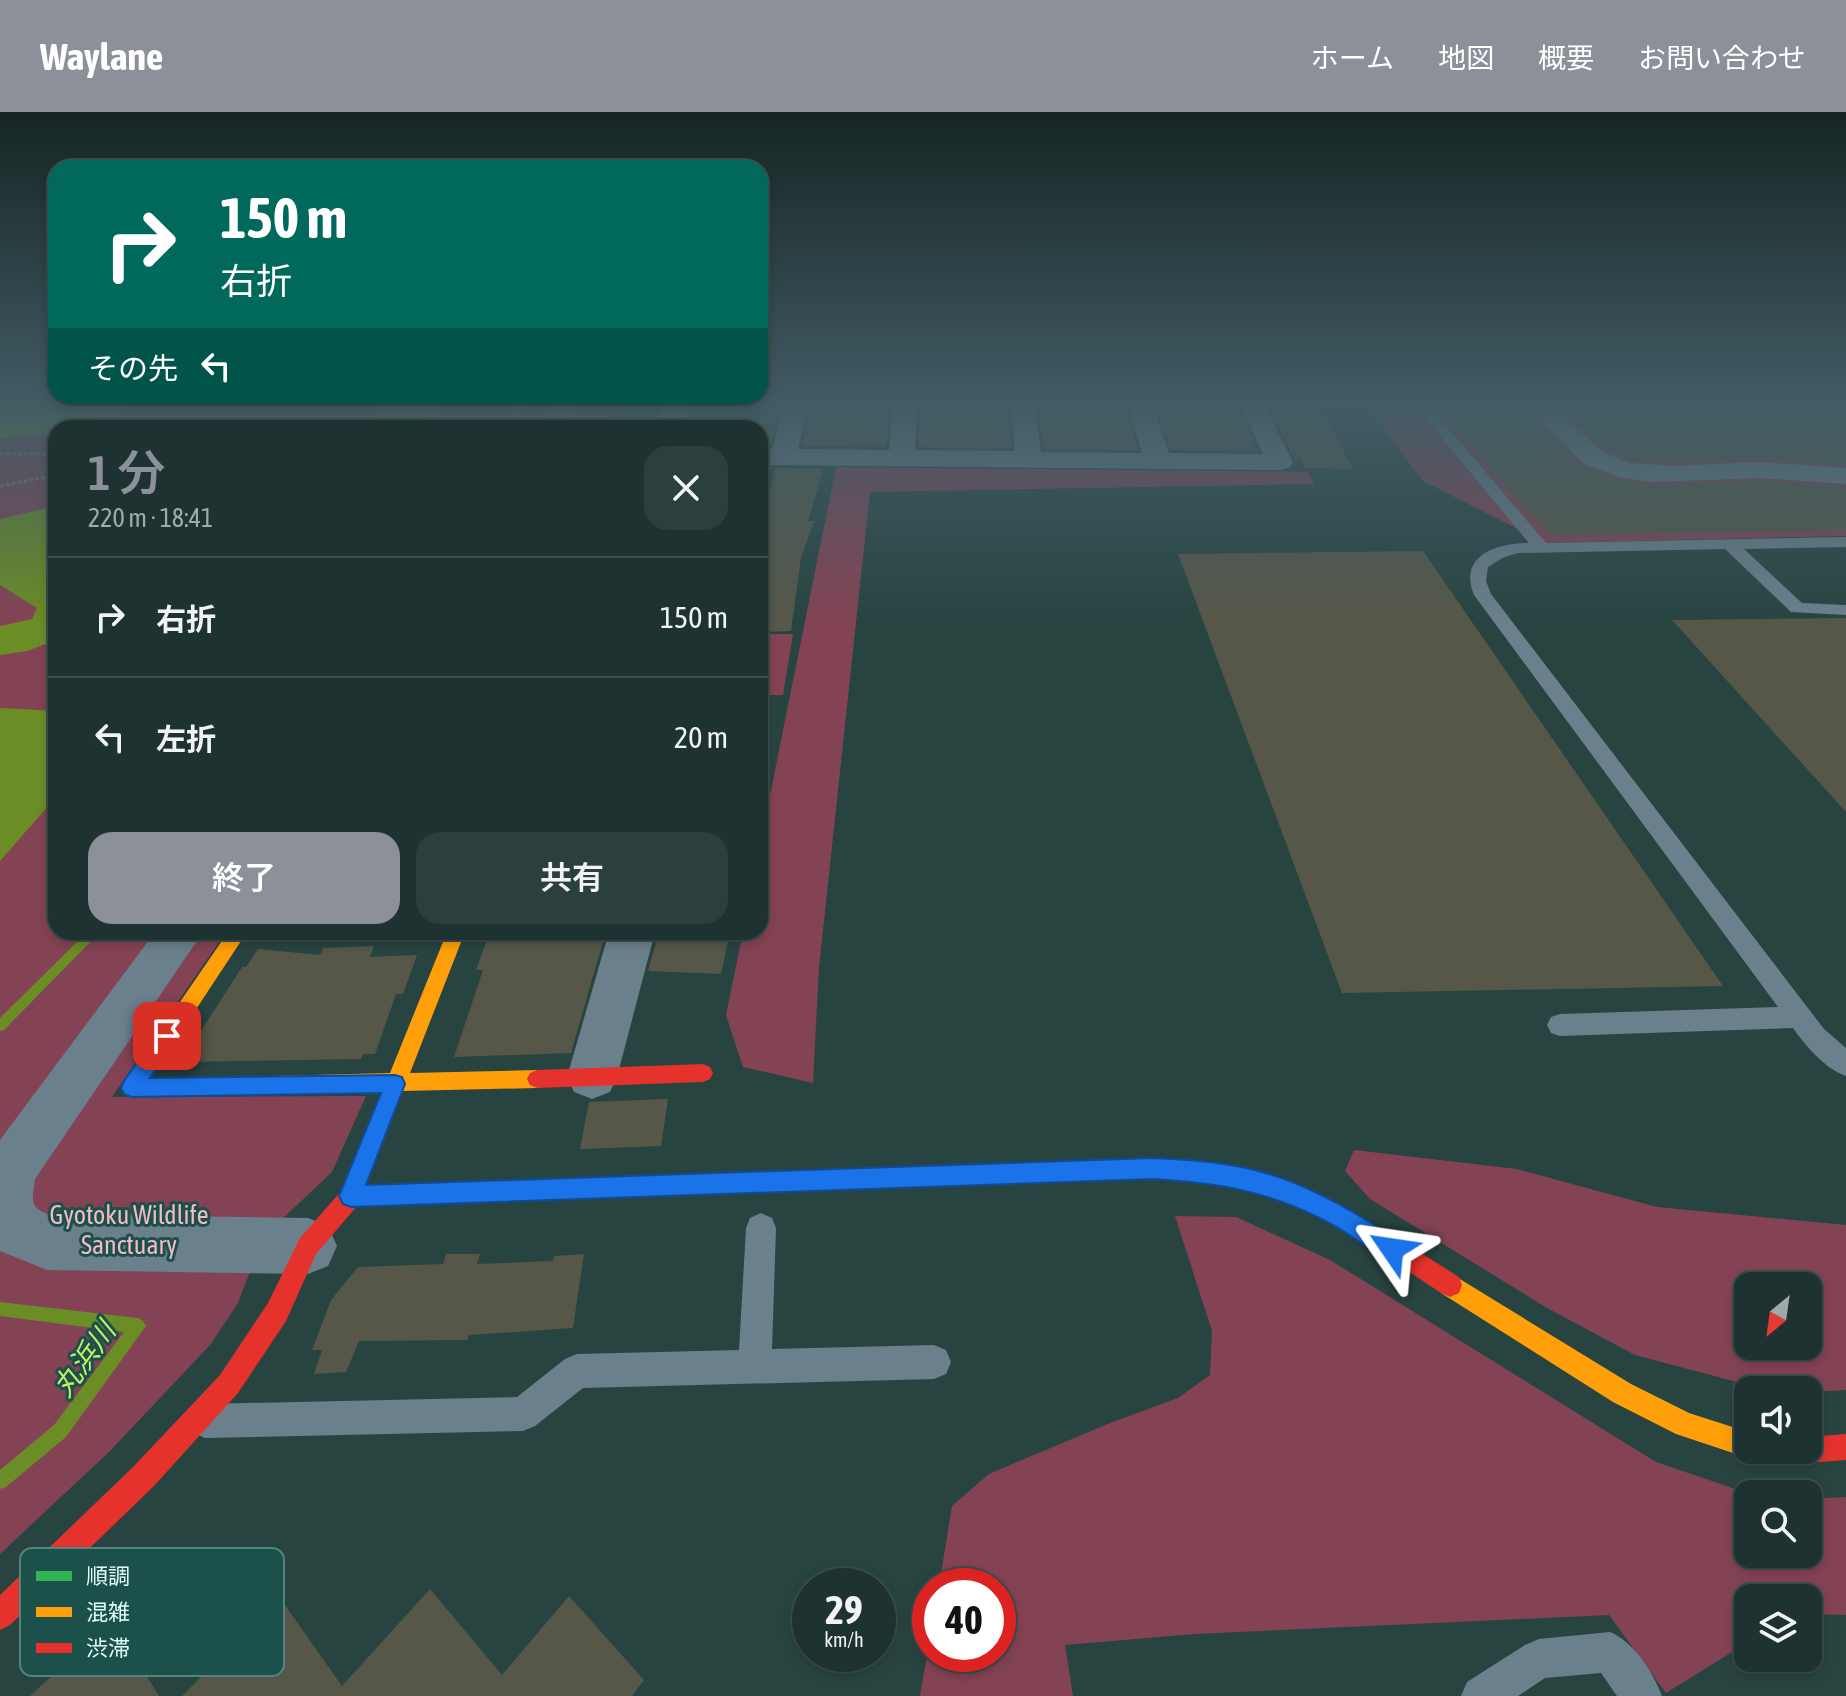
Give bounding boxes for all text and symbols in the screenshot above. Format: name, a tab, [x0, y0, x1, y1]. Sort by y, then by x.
text: Waylane	[40, 35, 163, 78]
text: ホーム	[1311, 42, 1394, 74]
text: 地図	[1438, 42, 1494, 74]
text: 概要	[1538, 42, 1594, 74]
text: お問い合わせ	[1638, 42, 1806, 74]
text: 150 m	[220, 186, 347, 250]
icon: right	[88, 192, 192, 296]
text: 右折	[220, 260, 292, 302]
icon: left	[194, 344, 238, 388]
text: その先	[88, 351, 178, 385]
text: 1 分	[88, 445, 165, 500]
button: close	[644, 446, 728, 530]
text: 220 m · 18:41	[88, 503, 213, 533]
icon: right	[88, 595, 132, 639]
text: 150 m	[660, 600, 728, 634]
text: 右折	[156, 602, 216, 636]
icon: left	[88, 715, 132, 759]
text: 20 m	[674, 720, 728, 754]
text: 左折	[156, 722, 216, 756]
button: 終了	[88, 832, 400, 924]
button: 共有	[416, 832, 728, 924]
pin	[133, 1002, 201, 1070]
icon: arrive	[145, 1014, 189, 1058]
park label: Gyotoku Wildlife Sanctuary	[49, 1200, 209, 1260]
position arrow	[1350, 1207, 1434, 1291]
north arrow	[1734, 1272, 1822, 1360]
map controls	[1734, 1272, 1822, 1672]
water label: 丸浜川	[46, 1313, 123, 1402]
button: sound	[1734, 1376, 1822, 1464]
button: search	[1734, 1480, 1822, 1568]
legend	[20, 1548, 284, 1676]
text: 順調	[86, 1563, 130, 1589]
speed limit sign: 40	[912, 1568, 1016, 1672]
button: layers	[1734, 1584, 1822, 1672]
text: 29	[825, 1587, 863, 1632]
text: 混雑	[86, 1599, 130, 1625]
text: km/h	[824, 1628, 864, 1651]
text: 渋滞	[86, 1635, 130, 1661]

